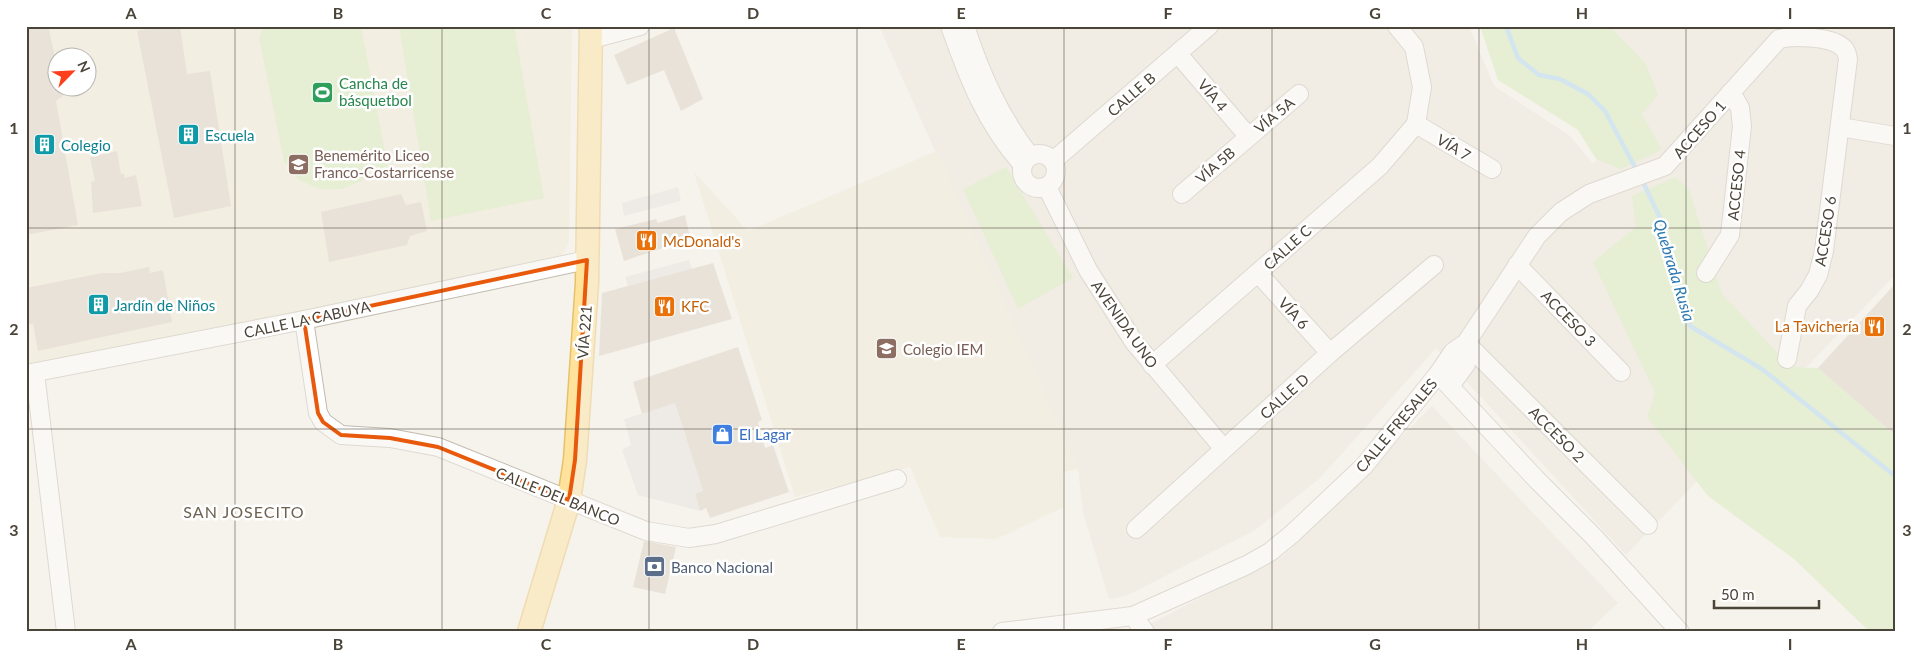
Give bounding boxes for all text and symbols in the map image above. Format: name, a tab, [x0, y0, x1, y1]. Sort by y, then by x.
text: A	[124, 3, 137, 22]
text: B	[333, 3, 343, 22]
text: C	[541, 3, 552, 22]
text: D	[747, 3, 759, 22]
text: E	[956, 3, 966, 22]
text: F	[1163, 3, 1173, 22]
text: G	[1369, 3, 1381, 22]
text: H	[1576, 3, 1588, 22]
text: I	[1788, 3, 1792, 22]
north arrow	[48, 48, 98, 98]
text: N	[74, 58, 94, 75]
street label: CALLE B	[1103, 68, 1159, 120]
place label: Cancha de básquetbol	[339, 74, 412, 109]
street label: VÍA 4	[1194, 75, 1232, 115]
sports icon: Cancha de básquetbol	[311, 80, 335, 104]
street label: VÍA 5A	[1250, 93, 1298, 137]
street label: ACCESO 1	[1669, 96, 1729, 162]
text: 1	[9, 118, 19, 137]
text: 1	[1902, 118, 1912, 137]
building icon: Escuela	[177, 123, 201, 147]
place label: Escuela	[205, 126, 254, 144]
street label: VÍA 7	[1434, 130, 1475, 164]
building icon: Colegio	[33, 133, 57, 157]
place label: Colegio	[61, 136, 111, 154]
street label: VÍA 5B	[1192, 143, 1238, 187]
place label: Benemérito Liceo Franco-Costarricense	[314, 146, 454, 181]
street label: ACCESO 4	[1723, 148, 1749, 221]
school or university icon: Benemérito Liceo Franco-Costarricense	[286, 152, 310, 176]
street label: ACCESO 6	[1811, 194, 1839, 268]
water label: Quebrada Rusia	[1650, 217, 1700, 323]
street label: CALLE C	[1259, 221, 1315, 273]
restaurant icon: McDonald's	[635, 229, 659, 253]
place label: McDonald's	[663, 232, 741, 250]
street label: AVENIDA UNO	[1088, 277, 1162, 371]
street label: ACCESO 3	[1538, 286, 1600, 350]
building icon: Jardín de Niños	[86, 293, 110, 317]
street label: VÍA 6	[1275, 293, 1313, 333]
restaurant icon: KFC	[653, 294, 677, 318]
place label: Jardín de Niños	[114, 296, 215, 314]
street label: CALLE LA CABUYA	[242, 297, 373, 341]
place label: KFC	[681, 297, 709, 315]
street label: VÍA 221	[573, 304, 595, 360]
restaurant icon: La Tavichería	[1863, 314, 1887, 338]
place label: La Tavichería	[1775, 317, 1859, 335]
text: 2	[9, 319, 19, 338]
text: 2	[1902, 319, 1912, 338]
school or university icon: Colegio IEM	[875, 337, 899, 361]
place label: Colegio IEM	[903, 340, 983, 358]
street label: CALLE D	[1256, 369, 1312, 423]
street label: CALLE FRESALES	[1351, 374, 1441, 476]
street label: ACCESO 2	[1526, 403, 1588, 465]
shop icon: El Lagar	[711, 422, 735, 446]
place label: El Lagar	[739, 425, 791, 443]
street label: CALLE DEL BANCO	[493, 463, 623, 529]
district label: SAN JOSECITO	[183, 502, 305, 521]
text: 3	[9, 520, 19, 539]
text: 3	[1902, 520, 1912, 539]
bank icon: Banco Nacional	[643, 555, 667, 579]
place label: Banco Nacional	[671, 558, 773, 576]
scale bar	[1714, 578, 1818, 610]
text: 50 m	[1721, 585, 1755, 603]
text: A	[124, 634, 137, 653]
text: B	[333, 634, 343, 653]
text: C	[541, 634, 552, 653]
text: D	[747, 634, 759, 653]
text: E	[956, 634, 966, 653]
text: F	[1163, 634, 1173, 653]
text: G	[1369, 634, 1381, 653]
text: H	[1576, 634, 1588, 653]
text: I	[1788, 634, 1792, 653]

